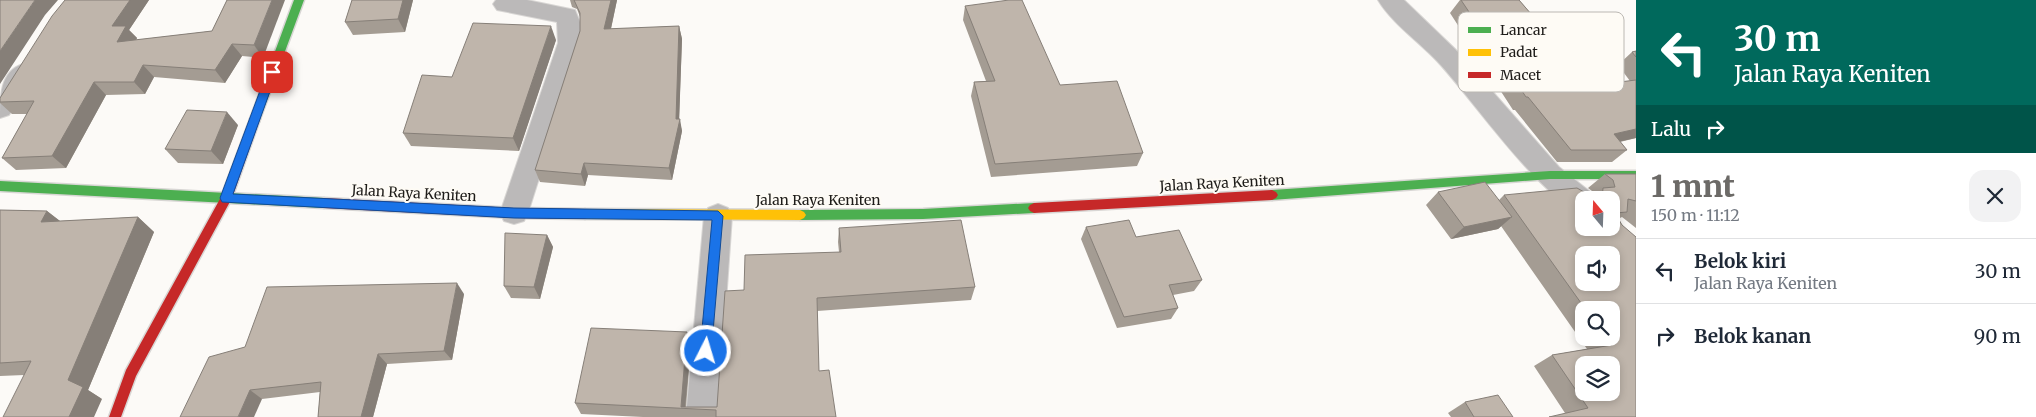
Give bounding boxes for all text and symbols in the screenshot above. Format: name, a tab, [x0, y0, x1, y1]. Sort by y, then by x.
legend	[1458, 12, 1624, 92]
text: 30 m	[1734, 17, 1820, 61]
icon: left	[1651, 20, 1716, 85]
text: Lancar	[1500, 21, 1547, 39]
text: Padat	[1500, 43, 1538, 61]
pin	[251, 51, 293, 93]
icon: arrive	[258, 58, 286, 86]
text: Jalan Raya Keniten	[1734, 60, 1931, 88]
text: Macet	[1500, 66, 1542, 84]
icon: right	[1701, 115, 1729, 143]
text: Lalu	[1651, 117, 1691, 141]
text: 1 mnt	[1651, 167, 1735, 205]
button: close	[1969, 170, 2021, 222]
street label: Jalan Raya Keniten	[1158, 171, 1285, 195]
street label: Jalan Raya Keniten	[350, 181, 477, 205]
street label: Jalan Raya Keniten	[754, 191, 881, 209]
north arrow	[1575, 191, 1620, 236]
map controls	[1575, 191, 1620, 401]
text: 150 m · 11:12	[1651, 205, 1740, 225]
button: sound	[1575, 246, 1620, 291]
text: Belok kiri	[1694, 249, 1786, 273]
icon: left	[1651, 257, 1679, 285]
text: 30 m	[1975, 259, 2021, 283]
text: Jalan Raya Keniten	[1694, 273, 1837, 293]
button: search	[1575, 301, 1620, 346]
icon: right	[1651, 322, 1679, 350]
position arrow	[679, 324, 731, 376]
text: Belok kanan	[1694, 324, 1811, 348]
text: 90 m	[1974, 324, 2021, 348]
button: layers	[1575, 356, 1620, 401]

